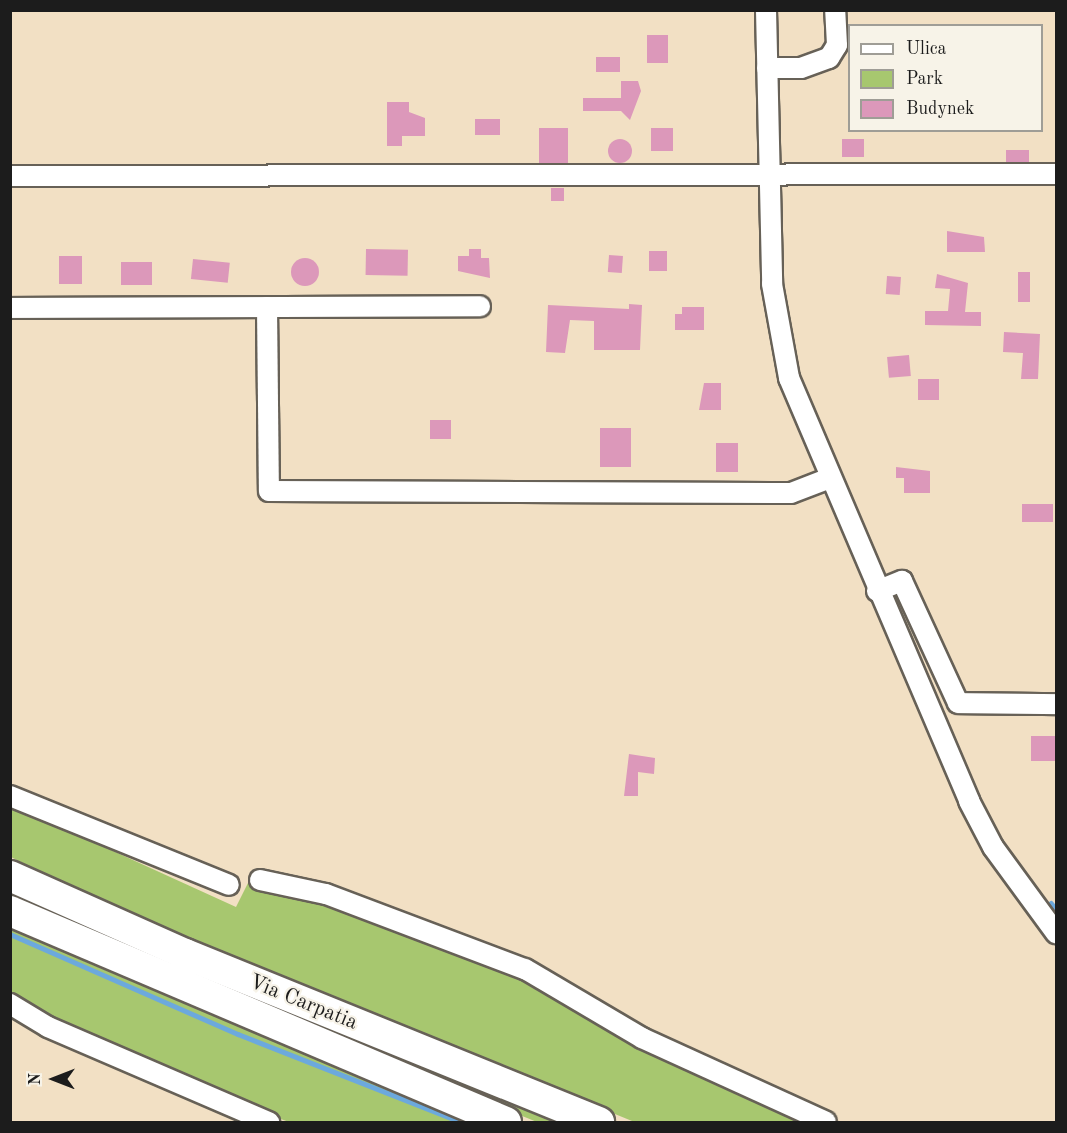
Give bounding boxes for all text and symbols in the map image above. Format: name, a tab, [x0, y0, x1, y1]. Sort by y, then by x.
legend	[848, 24, 1043, 132]
text: Ulica	[906, 40, 947, 58]
text: Park	[906, 70, 943, 88]
text: Budynek	[906, 100, 974, 118]
street label: Via Carpatia	[245, 970, 361, 1036]
north arrow	[24, 1049, 84, 1109]
text: N	[28, 1073, 44, 1085]

